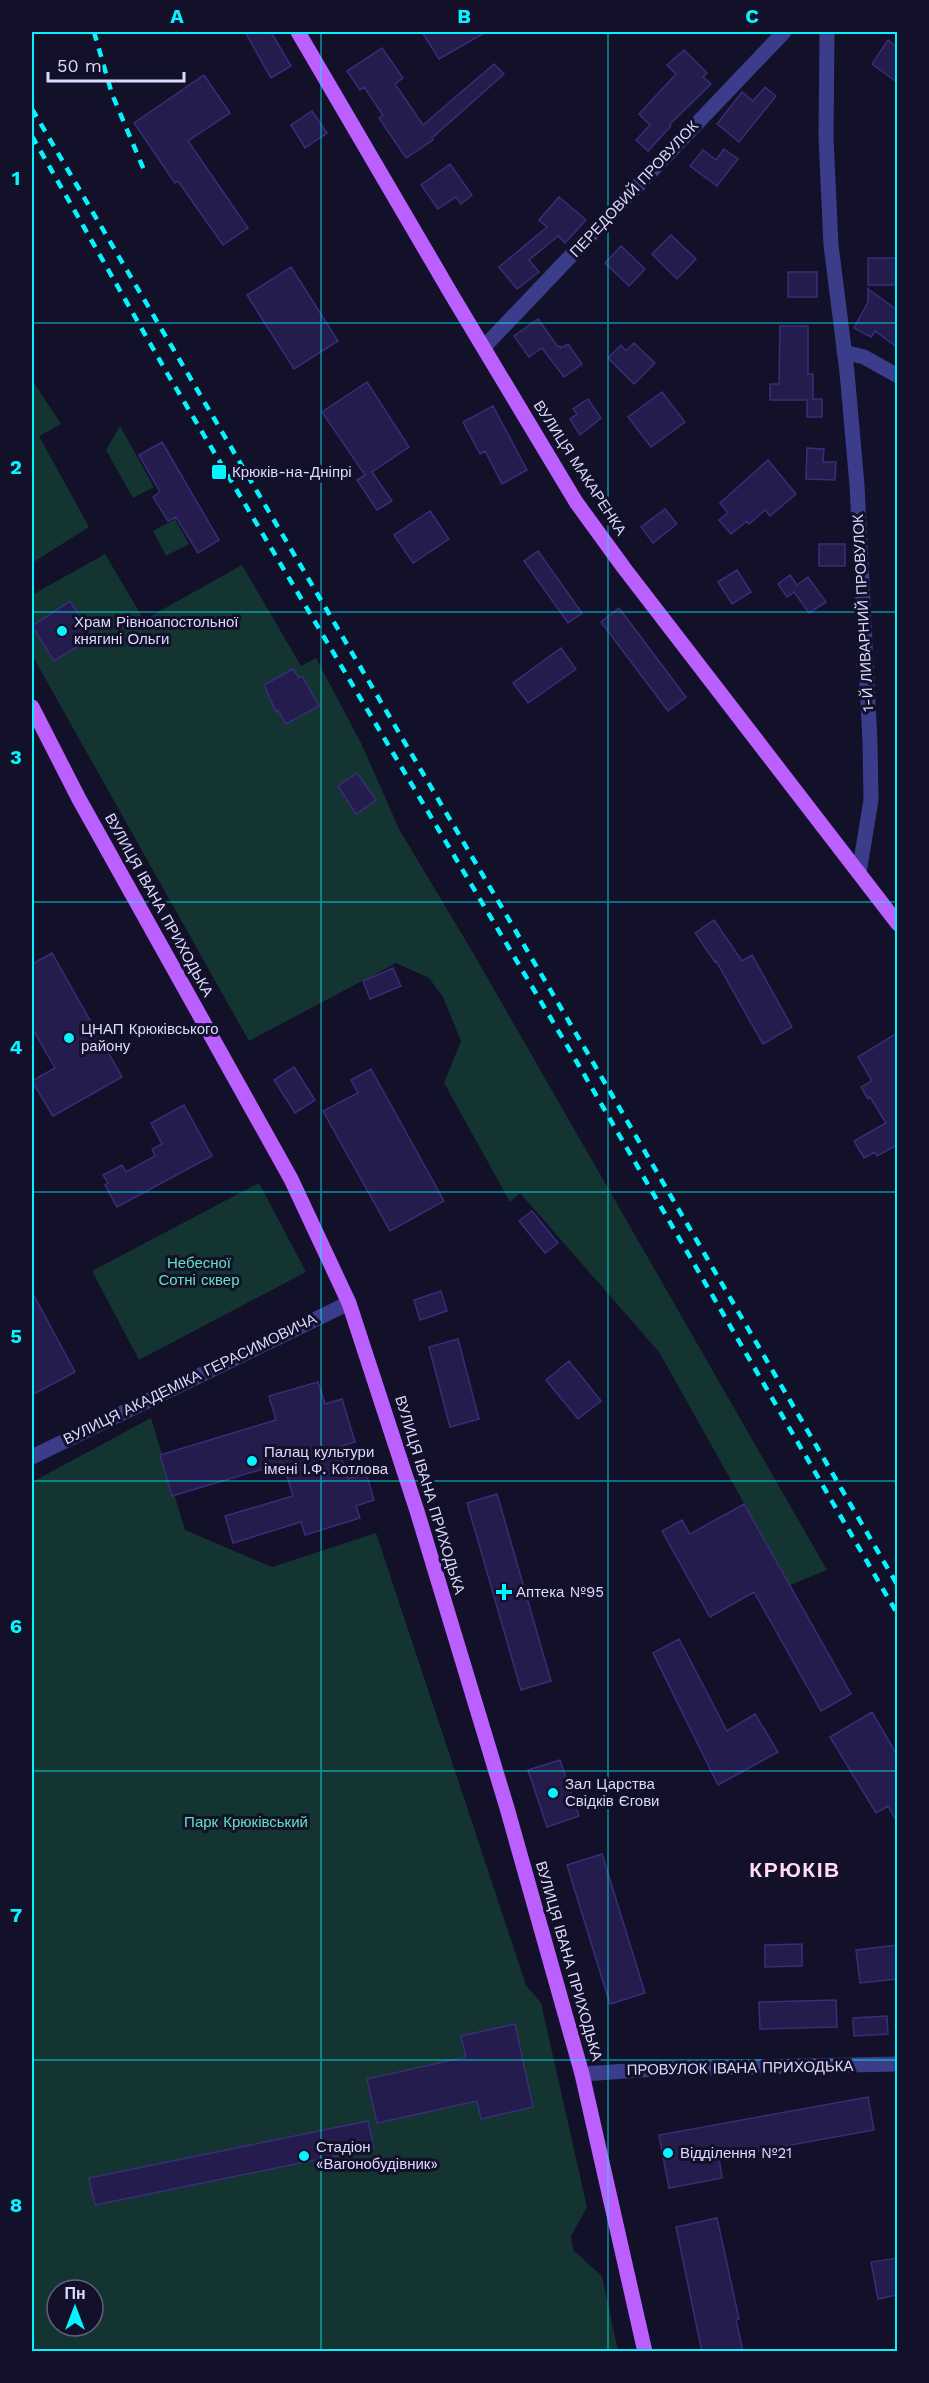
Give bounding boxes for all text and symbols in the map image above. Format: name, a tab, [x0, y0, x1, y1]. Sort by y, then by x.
text: A	[170, 4, 184, 28]
text: B	[457, 4, 471, 28]
text: C	[745, 4, 759, 28]
scale bar	[48, 45, 184, 83]
text: 50 m	[57, 55, 102, 76]
street label: ПЕРЕДОВИЙ ПРОВУЛОК	[566, 117, 702, 261]
text: 1	[12, 166, 20, 190]
street label: ВУЛИЦЯ МАКАРЕНКА	[530, 397, 630, 539]
text: 2	[10, 455, 22, 479]
marker: Крюків-на-Дніпрі	[210, 463, 228, 481]
place label: Крюків-на-Дніпрі	[232, 463, 352, 481]
street label: 1-Й ЛИВАРНИЙ ПРОВУЛОК	[849, 513, 877, 712]
place label: Храм Рівноапостольної княгині Ольги	[74, 613, 239, 648]
marker: Храм Рівноапостольної княгині Ольги	[55, 624, 69, 638]
text: 3	[10, 745, 22, 769]
street label: ВУЛИЦЯ ІВАНА ПРИХОДЬКА	[101, 810, 217, 1000]
place label: ЦНАП Крюківського району	[81, 1020, 219, 1055]
marker: ЦНАП Крюківського району	[62, 1031, 76, 1045]
text: 4	[10, 1035, 23, 1059]
park label: Небесної Сотні сквер	[159, 1254, 240, 1289]
street label: ВУЛИЦЯ АКАДЕМІКА ГЕРАСИМОВИЧА	[60, 1310, 320, 1448]
text: 5	[10, 1324, 22, 1348]
street label: ВУЛИЦЯ ІВАНА ПРИХОДЬКА	[391, 1393, 469, 1597]
place label: Палац культури імені І.Ф. Котлова	[264, 1443, 389, 1478]
marker: Палац культури імені І.Ф. Котлова	[245, 1454, 259, 1468]
place label: Аптека №95	[516, 1583, 604, 1601]
marker: Аптека №95	[497, 1585, 511, 1599]
text: 6	[10, 1614, 22, 1638]
place label: Зал Царства Свідків Єгови	[565, 1775, 659, 1810]
marker: Зал Царства Свідків Єгови	[546, 1786, 560, 1800]
park label: Парк Крюківський	[184, 1813, 308, 1831]
district label: КРЮКІВ	[749, 1857, 841, 1882]
street label: ВУЛИЦЯ ІВАНА ПРИХОДЬКА	[532, 1859, 606, 2063]
text: 7	[10, 1903, 22, 1927]
street label: ПРОВУЛОК ІВАНА ПРИХОДЬКА	[626, 2057, 854, 2079]
place label: Стадіон «Вагонобудівник»	[316, 2138, 438, 2173]
place label: Відділення №21	[680, 2144, 792, 2162]
marker: Відділення №21	[661, 2146, 675, 2160]
marker: Стадіон «Вагонобудівник»	[297, 2149, 311, 2163]
text: 8	[10, 2193, 22, 2217]
north arrow	[45, 2278, 105, 2338]
text: Пн	[64, 2284, 86, 2303]

